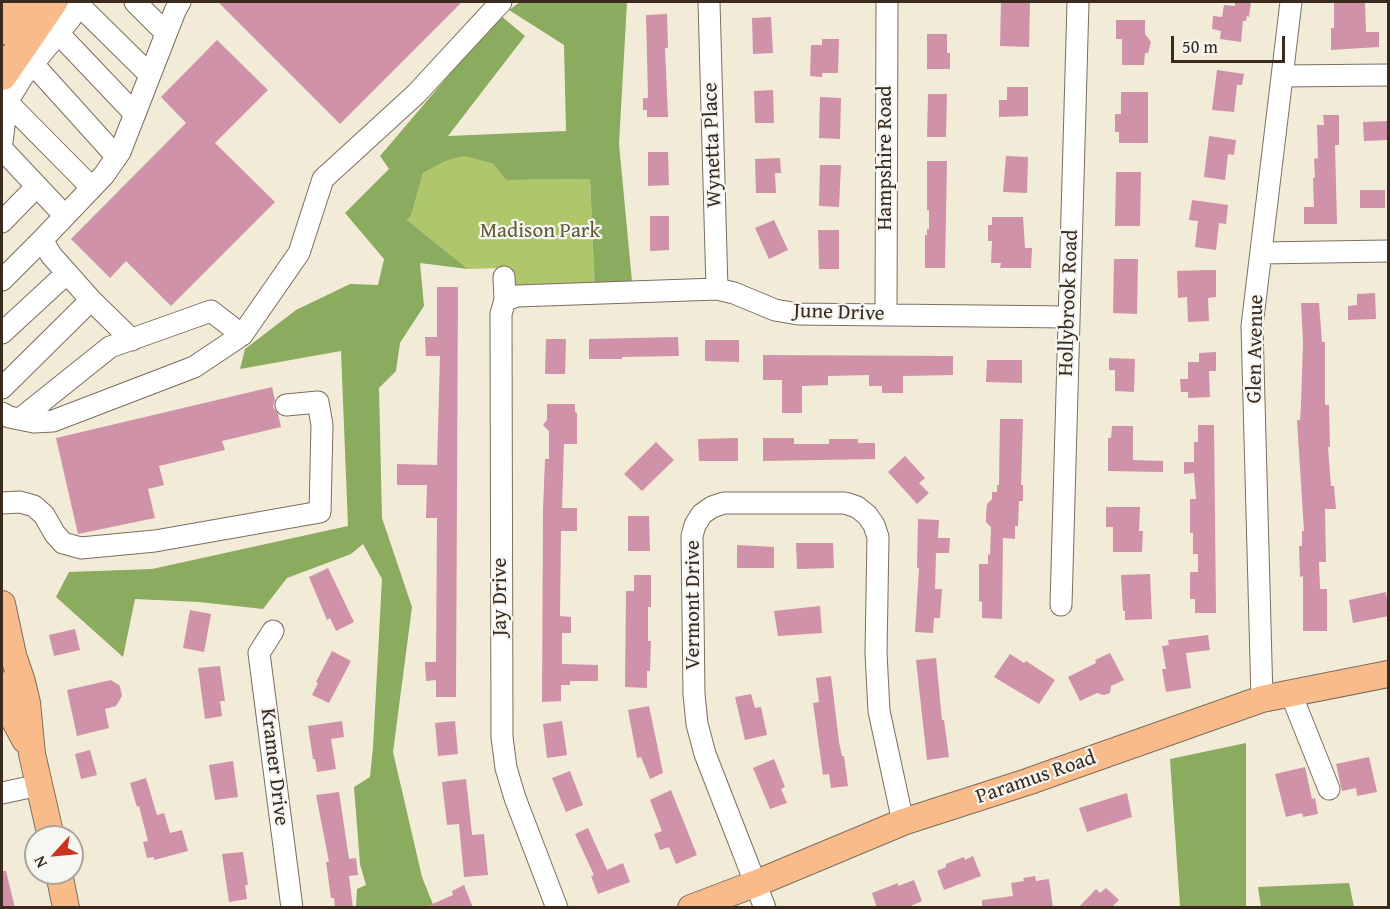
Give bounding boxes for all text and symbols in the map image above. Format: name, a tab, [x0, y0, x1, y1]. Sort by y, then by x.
scale bar	[1174, 24, 1288, 62]
text: 50 m	[1182, 33, 1218, 60]
street label: Wynetta Place	[698, 82, 728, 208]
street label: Hampshire Road	[873, 85, 899, 231]
park label: Madison Park	[480, 219, 600, 245]
street label: Hollybrook Road	[1054, 229, 1084, 377]
street label: Glen Avenue	[1242, 294, 1270, 404]
street label: June Drive	[793, 299, 885, 327]
street label: Vermont Drive	[681, 540, 707, 670]
street label: Jay Drive	[488, 558, 514, 636]
street label: Kramer Drive	[254, 707, 294, 827]
street label: Paramus Road	[973, 746, 1099, 810]
north arrow	[24, 825, 84, 885]
text: N	[27, 852, 53, 872]

